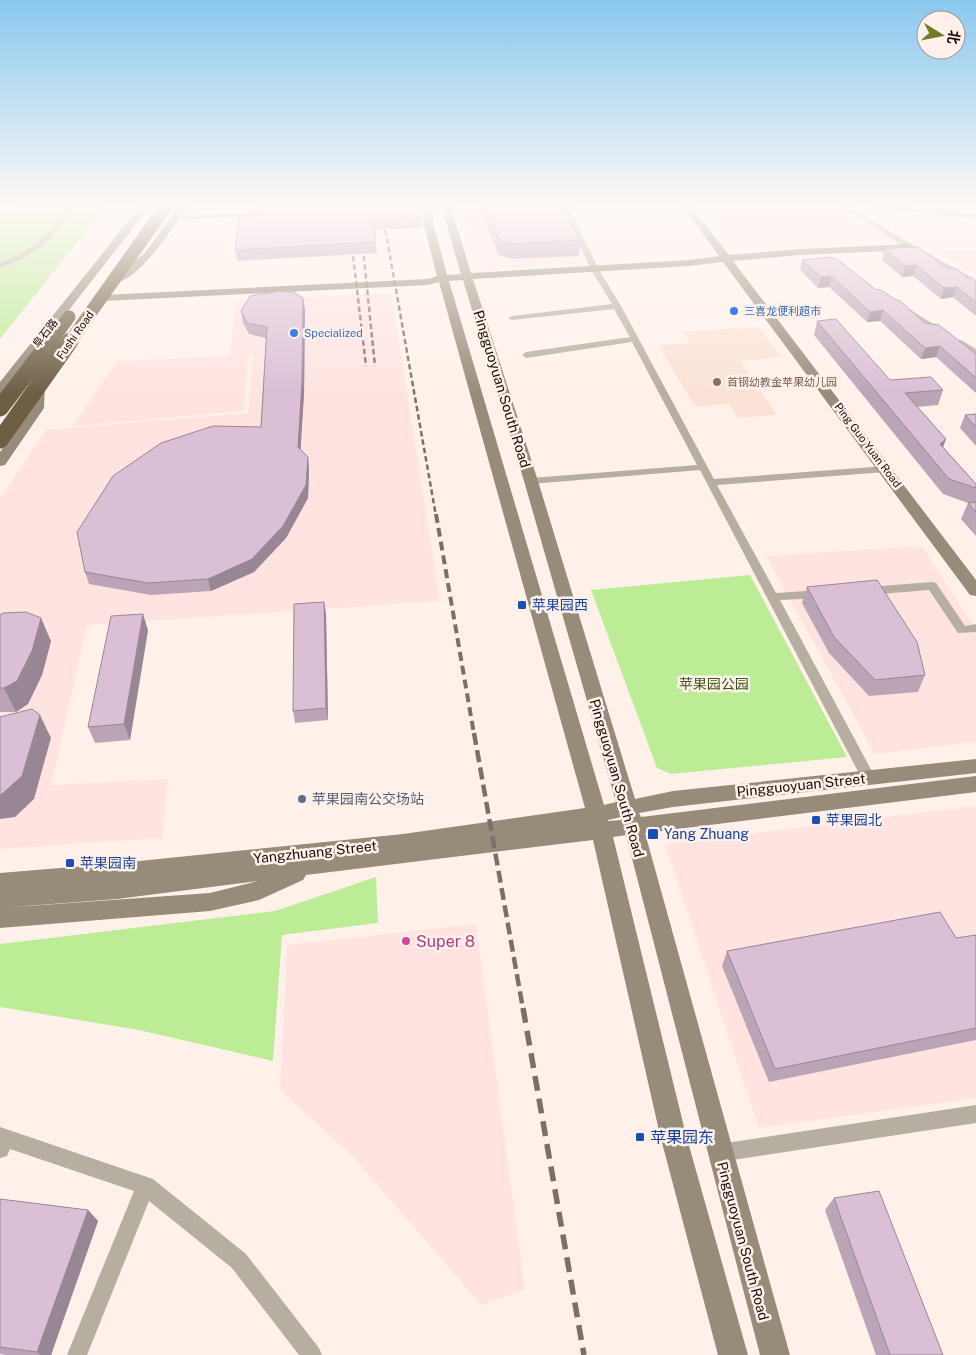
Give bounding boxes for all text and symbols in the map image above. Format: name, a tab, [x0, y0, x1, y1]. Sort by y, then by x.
north arrow	[916, 10, 966, 60]
text: 北	[945, 29, 963, 46]
marker: 三喜龙便利超市	[728, 305, 740, 317]
place label: 三喜龙便利超市	[744, 305, 821, 317]
street label: Pingguoyuan South Road	[470, 308, 534, 470]
street label: Fushi Road	[54, 309, 96, 361]
street label: 阜石路	[30, 316, 60, 350]
marker: Specialized	[288, 327, 300, 339]
place label: Specialized	[304, 327, 363, 339]
marker: 首钢幼教金苹果幼儿园	[711, 376, 723, 388]
place label: 首钢幼教金苹果幼儿园	[727, 376, 837, 388]
street label: Ping Guo Yuan Road	[832, 400, 904, 490]
place label: 苹果园西	[532, 597, 588, 613]
marker: 苹果园西	[516, 599, 528, 611]
park label: 苹果园公园	[679, 676, 749, 692]
street label: Pingguoyuan South Road	[587, 697, 647, 859]
street label: Pingguoyuan Street	[736, 770, 866, 800]
place label: 苹果园南公交场站	[312, 791, 424, 807]
marker: 苹果园南公交场站	[296, 793, 308, 805]
place label: 苹果园北	[826, 812, 882, 828]
marker: 苹果园北	[810, 814, 822, 826]
place label: Yang Zhuang	[664, 826, 749, 842]
marker: Yang Zhuang	[646, 827, 660, 841]
street label: Yangzhuang Street	[253, 838, 377, 866]
place label: 苹果园南	[80, 855, 136, 871]
marker: 苹果园南	[64, 857, 76, 869]
place label: Super 8	[416, 932, 475, 951]
marker: Super 8	[400, 935, 412, 947]
place label: 苹果园东	[650, 1128, 714, 1147]
marker: 苹果园东	[634, 1131, 646, 1143]
street label: Pingguoyuan South Road	[714, 1160, 772, 1322]

